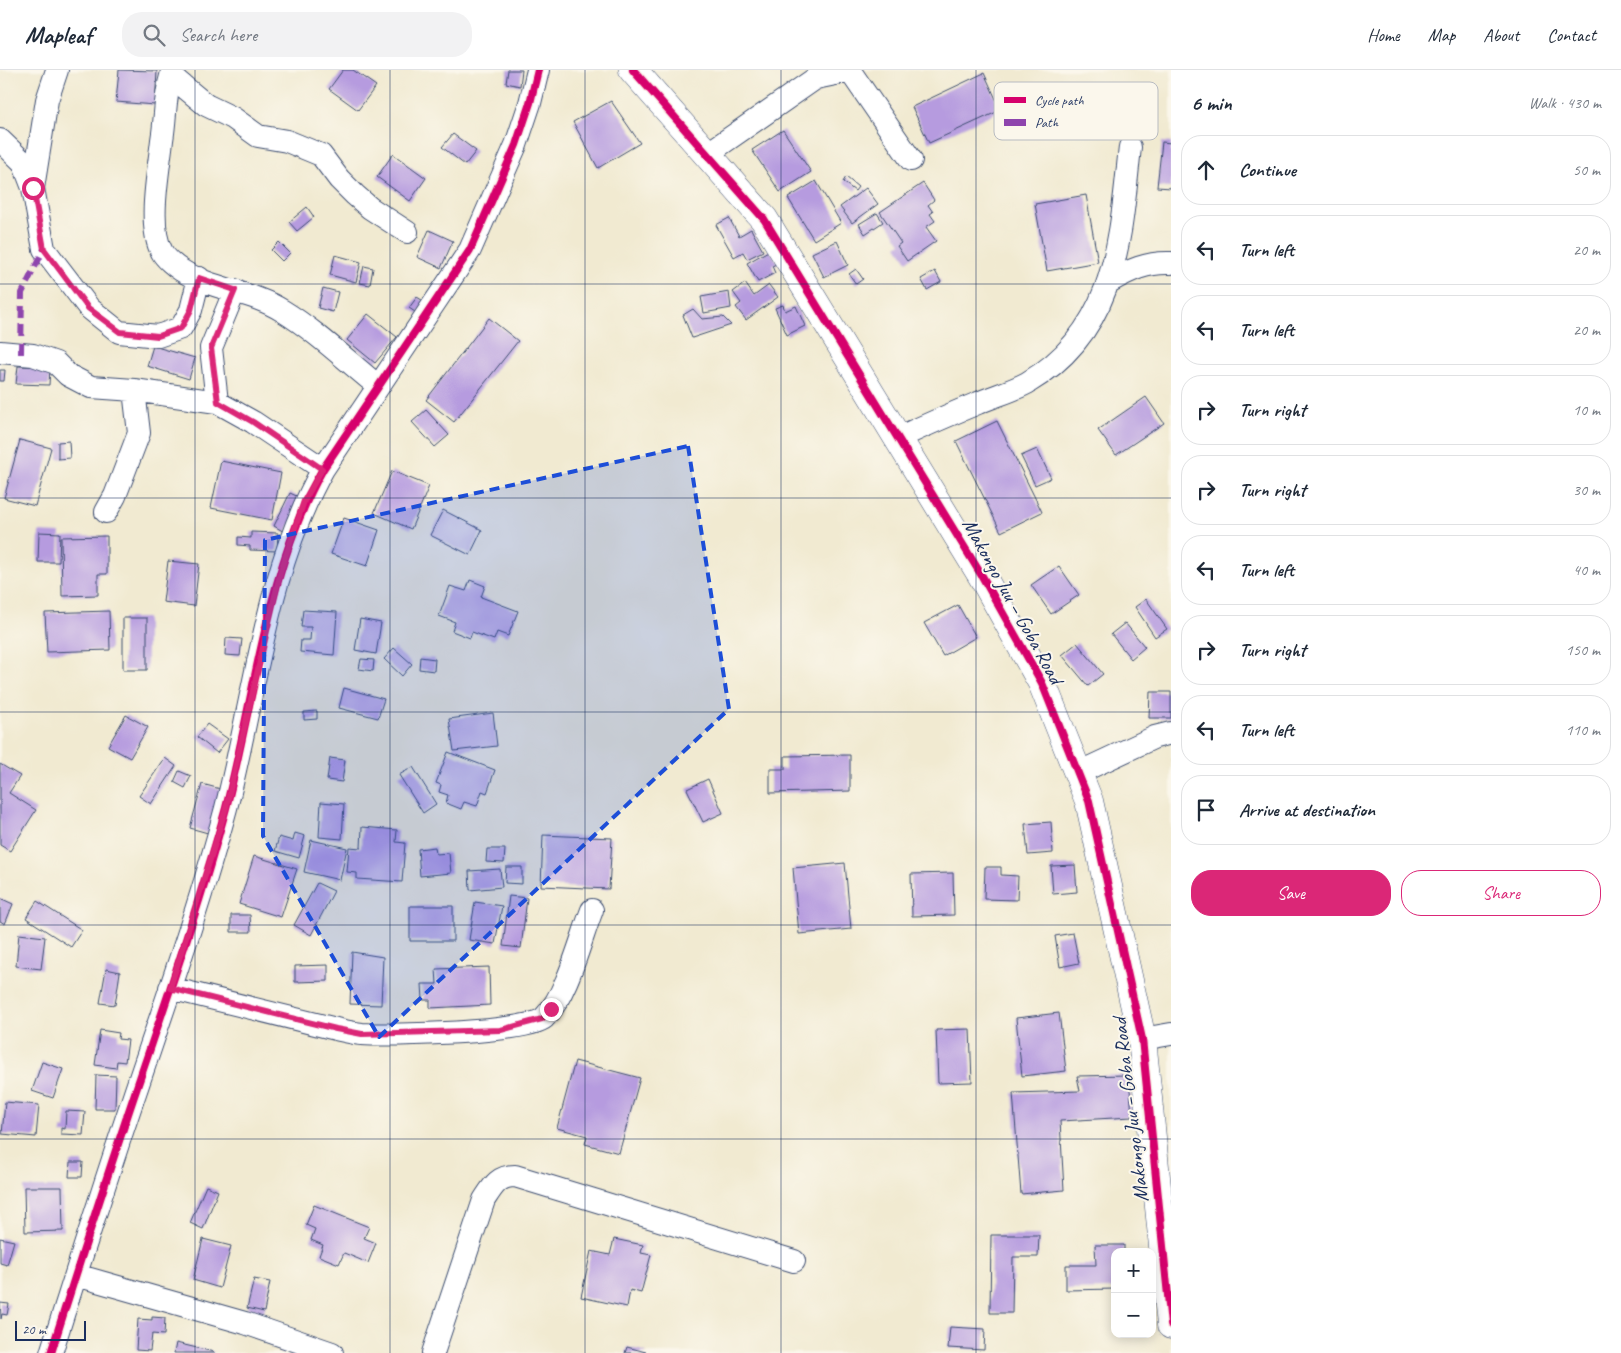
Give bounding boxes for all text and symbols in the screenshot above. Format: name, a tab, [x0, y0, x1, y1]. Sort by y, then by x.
search box	[122, 12, 472, 57]
text: Mapleaf	[25, 20, 92, 50]
icon: search	[140, 21, 168, 49]
text: Search here	[180, 23, 257, 47]
text: Home	[1367, 24, 1400, 46]
text: Map	[1428, 24, 1455, 46]
text: About	[1483, 24, 1519, 46]
text: Contact	[1547, 24, 1596, 46]
legend	[994, 82, 1158, 140]
text: 6 min	[1191, 90, 1232, 116]
text: Cycle path	[1035, 92, 1084, 109]
text: Walk · 430 m	[1529, 93, 1601, 113]
text: Path	[1035, 114, 1059, 131]
icon: ahead	[1192, 156, 1220, 184]
text: Continue	[1239, 158, 1296, 182]
text: 50 m	[1573, 160, 1600, 180]
route start	[22, 177, 45, 200]
icon: left	[1192, 236, 1220, 264]
text: Turn left	[1239, 238, 1294, 262]
text: 20 m	[1573, 240, 1600, 260]
icon: left	[1192, 316, 1220, 344]
text: Turn left	[1239, 318, 1294, 342]
text: 20 m	[1573, 320, 1600, 340]
icon: right	[1192, 396, 1220, 424]
text: Turn right	[1239, 398, 1306, 422]
text: 10 m	[1573, 400, 1600, 420]
icon: right	[1192, 476, 1220, 504]
text: Turn right	[1239, 478, 1306, 502]
text: 30 m	[1573, 480, 1600, 500]
street label: Makongo Juu – Goba Road	[957, 514, 1071, 692]
icon: left	[1192, 556, 1220, 584]
text: Turn left	[1239, 558, 1294, 582]
text: 40 m	[1573, 560, 1600, 580]
icon: right	[1192, 636, 1220, 664]
text: Turn right	[1239, 638, 1306, 662]
text: 150 m	[1566, 640, 1600, 660]
icon: left	[1192, 716, 1220, 744]
text: Turn left	[1239, 718, 1294, 742]
text: 110 m	[1566, 720, 1600, 740]
icon: arrive	[1192, 796, 1220, 824]
text: Arrive at destination	[1239, 798, 1375, 822]
button: Save	[1191, 870, 1391, 916]
button: Share	[1401, 870, 1601, 916]
route end	[540, 998, 563, 1021]
street label: Makongo Juu – Goba Road	[1105, 1013, 1154, 1204]
map controls	[1111, 1248, 1156, 1338]
button: +	[1111, 1248, 1156, 1293]
button: −	[1111, 1293, 1156, 1338]
scale bar	[15, 1318, 86, 1341]
text: 20 m	[22, 1321, 46, 1338]

